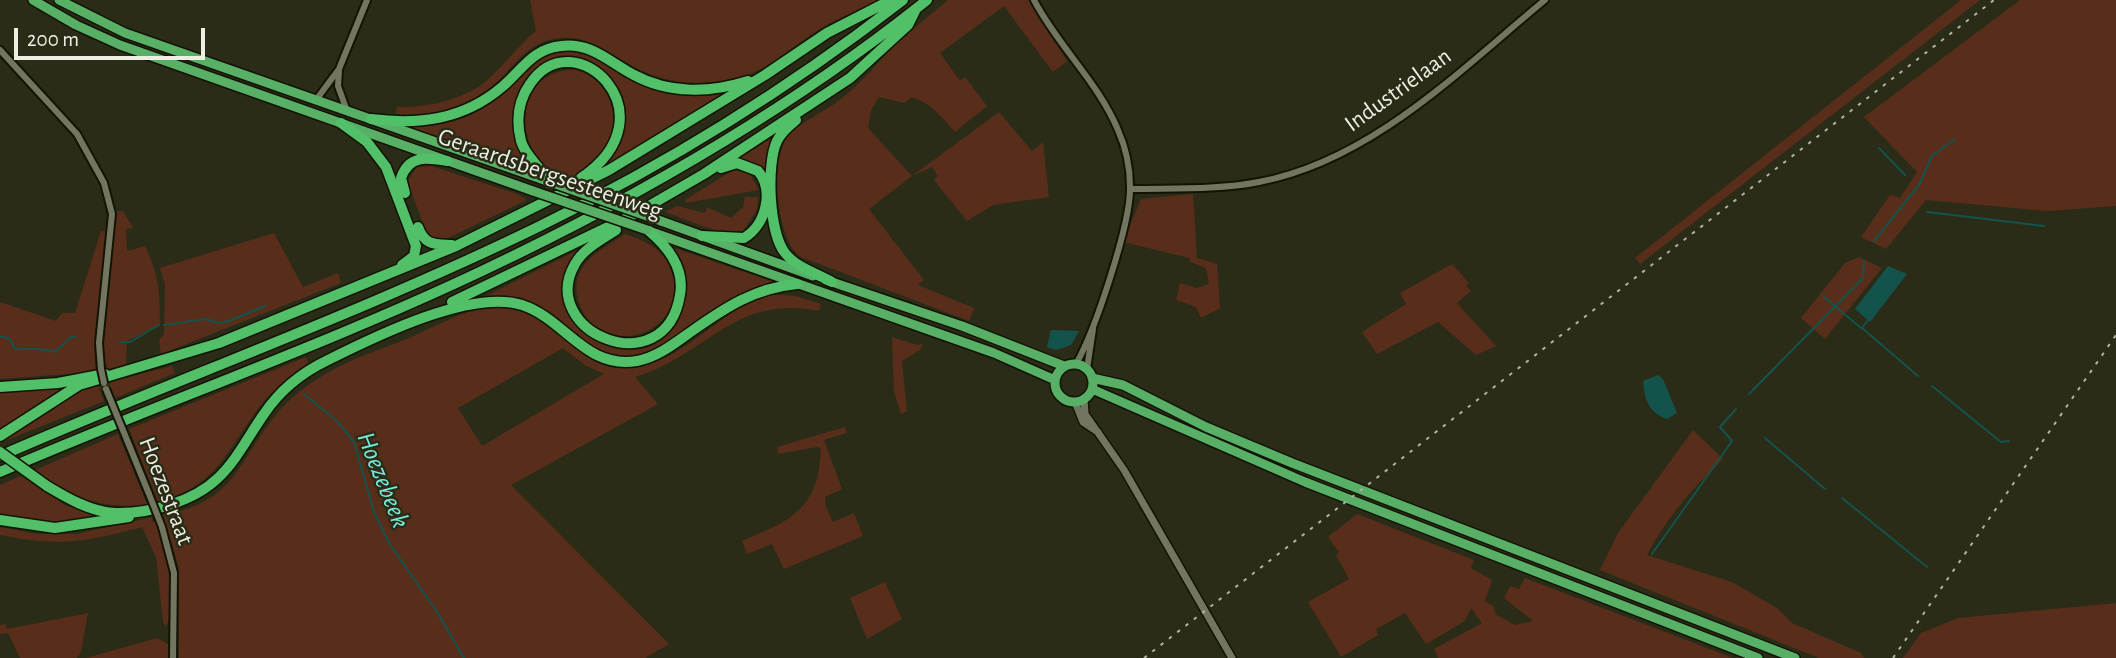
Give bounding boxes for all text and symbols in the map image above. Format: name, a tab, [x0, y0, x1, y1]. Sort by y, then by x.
scale bar	[18, 14, 208, 58]
text: 200 m	[27, 29, 79, 50]
street label: Industrielaan	[1339, 42, 1457, 138]
street label: Geraardsbergsesteenweg	[434, 122, 666, 226]
water label: Hoezebeek	[350, 428, 416, 532]
street label: Hoezestraat	[132, 433, 200, 549]

